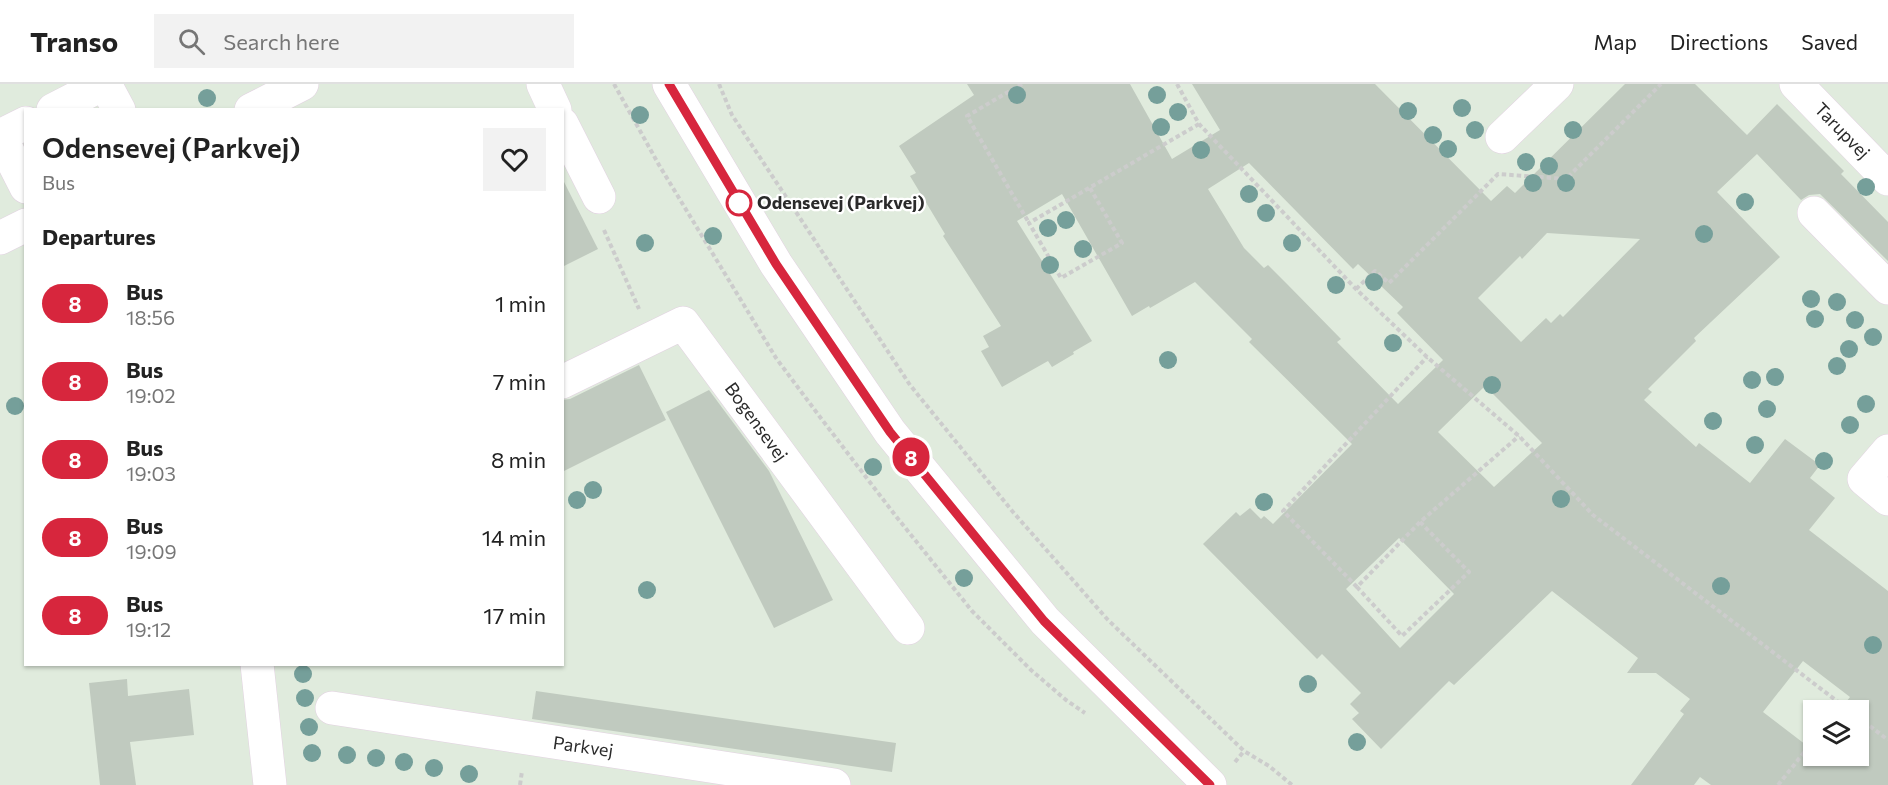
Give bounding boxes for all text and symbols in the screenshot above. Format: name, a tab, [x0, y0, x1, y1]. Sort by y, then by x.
search box	[154, 14, 574, 68]
text: Transo	[30, 24, 118, 58]
icon: search	[175, 25, 208, 58]
text: Search here	[223, 28, 340, 55]
text: Map	[1594, 29, 1637, 54]
text: Directions	[1670, 29, 1768, 54]
text: Saved	[1801, 29, 1858, 54]
street label: Tarupvej	[1810, 97, 1875, 163]
button: heart	[483, 128, 546, 191]
text: Odensevej (Parkvej)	[42, 130, 301, 164]
text: Bus	[42, 170, 75, 194]
marker: Odensevej (Parkvej)	[726, 190, 752, 216]
place label: Odensevej (Parkvej)	[757, 191, 925, 213]
text: Departures	[42, 223, 156, 250]
text: Bus	[126, 278, 163, 305]
text: 1 min	[495, 290, 546, 317]
text: 8	[69, 291, 82, 316]
text: 18:56	[126, 305, 175, 329]
text: Bus	[126, 356, 163, 383]
text: 7 min	[493, 368, 546, 395]
text: 8	[69, 369, 82, 394]
street label: Bogensevej	[721, 378, 793, 465]
text: 19:02	[126, 383, 176, 407]
text: Bus	[126, 434, 163, 461]
line badge: 8	[892, 438, 930, 476]
text: 8	[905, 445, 918, 470]
text: 8 min	[491, 446, 546, 473]
text: 8	[69, 447, 82, 472]
text: 19:03	[126, 461, 176, 485]
text: Bus	[126, 512, 163, 539]
text: 14 min	[482, 524, 546, 551]
text: 8	[69, 525, 82, 550]
text: 19:09	[126, 539, 177, 563]
text: Bus	[126, 590, 163, 617]
text: 17 min	[483, 602, 546, 629]
text: 8	[69, 603, 82, 628]
text: 19:12	[126, 617, 171, 641]
map controls	[1803, 700, 1869, 766]
button: layers	[1803, 700, 1869, 766]
street label: Parkvej	[552, 731, 615, 761]

